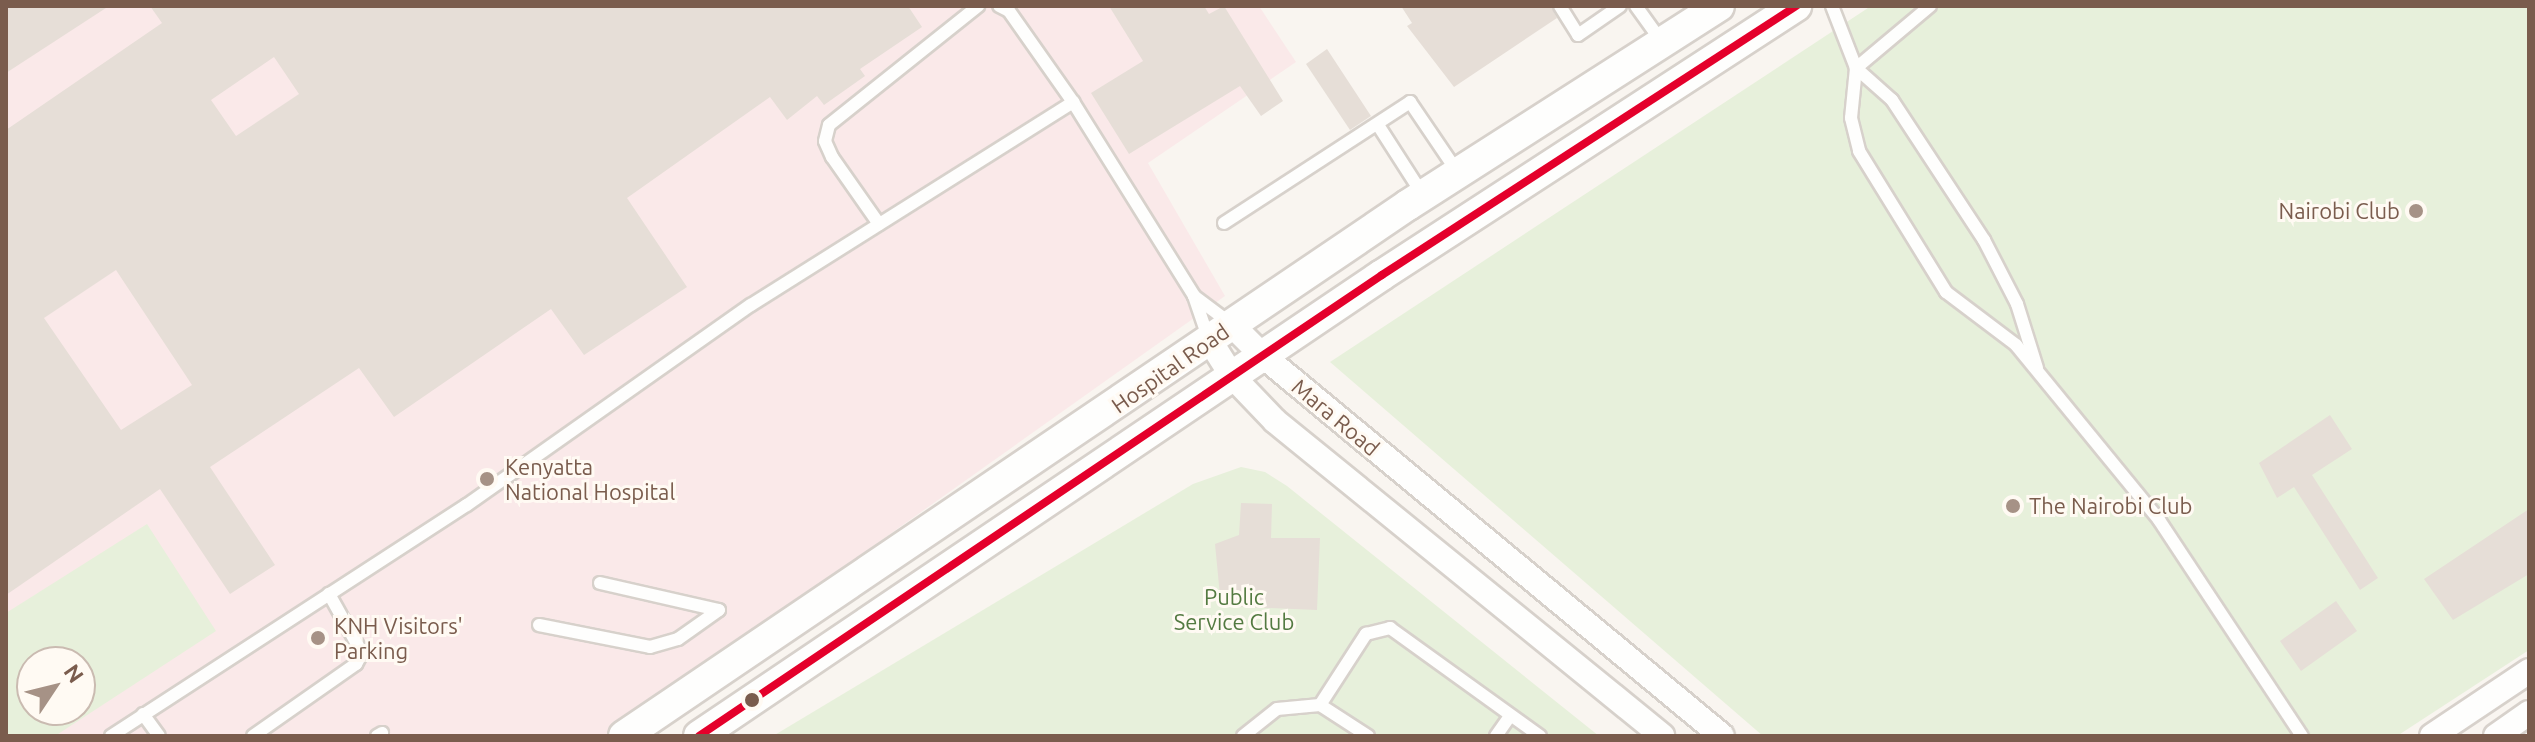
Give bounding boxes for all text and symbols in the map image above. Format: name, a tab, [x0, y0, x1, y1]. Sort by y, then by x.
place label: Nairobi Club	[2279, 198, 2400, 224]
marker: Nairobi Club	[2407, 202, 2425, 220]
street label: Hospital Road	[1106, 318, 1234, 418]
street label: Mara Road	[1287, 373, 1385, 461]
place label: Kenyatta National Hospital	[505, 453, 675, 504]
marker: Kenyatta National Hospital	[476, 468, 498, 490]
place label: The Nairobi Club	[2029, 493, 2192, 519]
marker: The Nairobi Club	[2004, 497, 2022, 515]
park label: Public Service Club	[1174, 583, 1294, 634]
place label: KNH Visitors' Parking	[334, 612, 463, 664]
marker: KNH Visitors' Parking	[309, 629, 327, 647]
north arrow	[16, 646, 96, 726]
text: N	[59, 659, 89, 687]
unlabelled marker	[744, 692, 760, 708]

